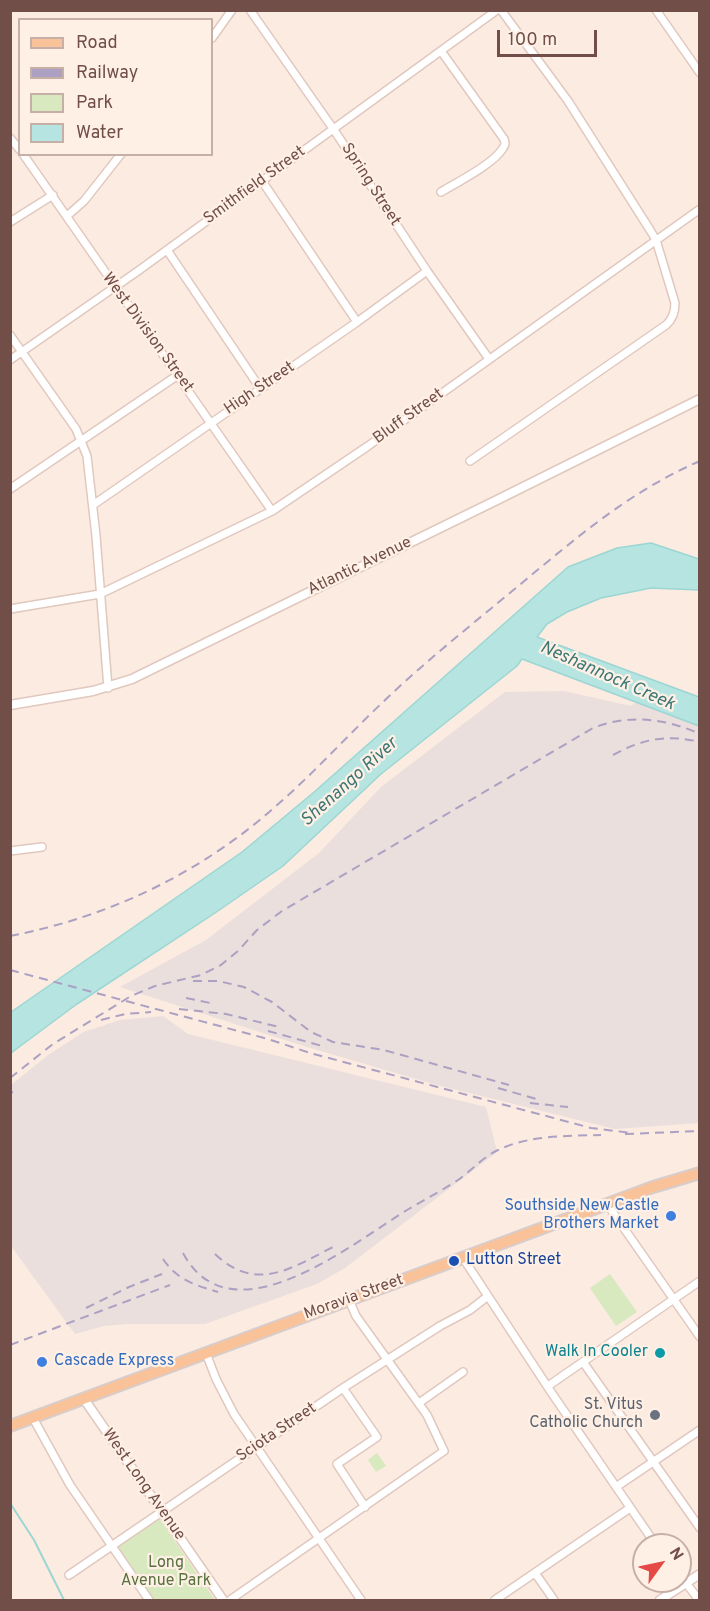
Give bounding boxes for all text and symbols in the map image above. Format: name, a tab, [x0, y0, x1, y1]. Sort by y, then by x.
legend	[18, 18, 213, 156]
scale bar	[500, 18, 600, 56]
text: 100 m	[508, 29, 557, 52]
text: Road	[76, 32, 118, 55]
text: Railway	[76, 62, 138, 85]
text: Park	[76, 92, 113, 115]
text: Water	[76, 122, 123, 145]
street label: Spring Street	[336, 140, 404, 230]
street label: Smithfield Street	[200, 143, 310, 229]
street label: West Division Street	[97, 269, 197, 397]
street label: High Street	[221, 358, 299, 420]
street label: Bluff Street	[370, 385, 448, 449]
street label: Atlantic Avenue	[305, 534, 415, 600]
water label: Neshannock Creek	[536, 638, 678, 716]
water label: Shenango River	[297, 734, 403, 832]
place label: Southside New Castle Brothers Market	[504, 1197, 659, 1235]
marker: Southside New Castle Brothers Market	[664, 1209, 678, 1223]
place label: Lutton Street	[466, 1251, 561, 1271]
marker: Lutton Street	[447, 1254, 461, 1268]
street label: Moravia Street	[302, 1271, 406, 1325]
place label: Walk In Cooler	[545, 1343, 648, 1363]
marker: Walk In Cooler	[653, 1346, 667, 1360]
place label: Cascade Express	[54, 1352, 174, 1372]
marker: Cascade Express	[35, 1355, 49, 1369]
place label: St. Vitus Catholic Church	[529, 1396, 643, 1434]
street label: Sciota Street	[233, 1399, 321, 1467]
marker: St. Vitus Catholic Church	[648, 1408, 662, 1422]
street label: West Long Avenue	[97, 1425, 189, 1545]
north arrow	[632, 1533, 692, 1593]
text: N	[664, 1544, 687, 1565]
park label: Long Avenue Park	[121, 1554, 211, 1592]

